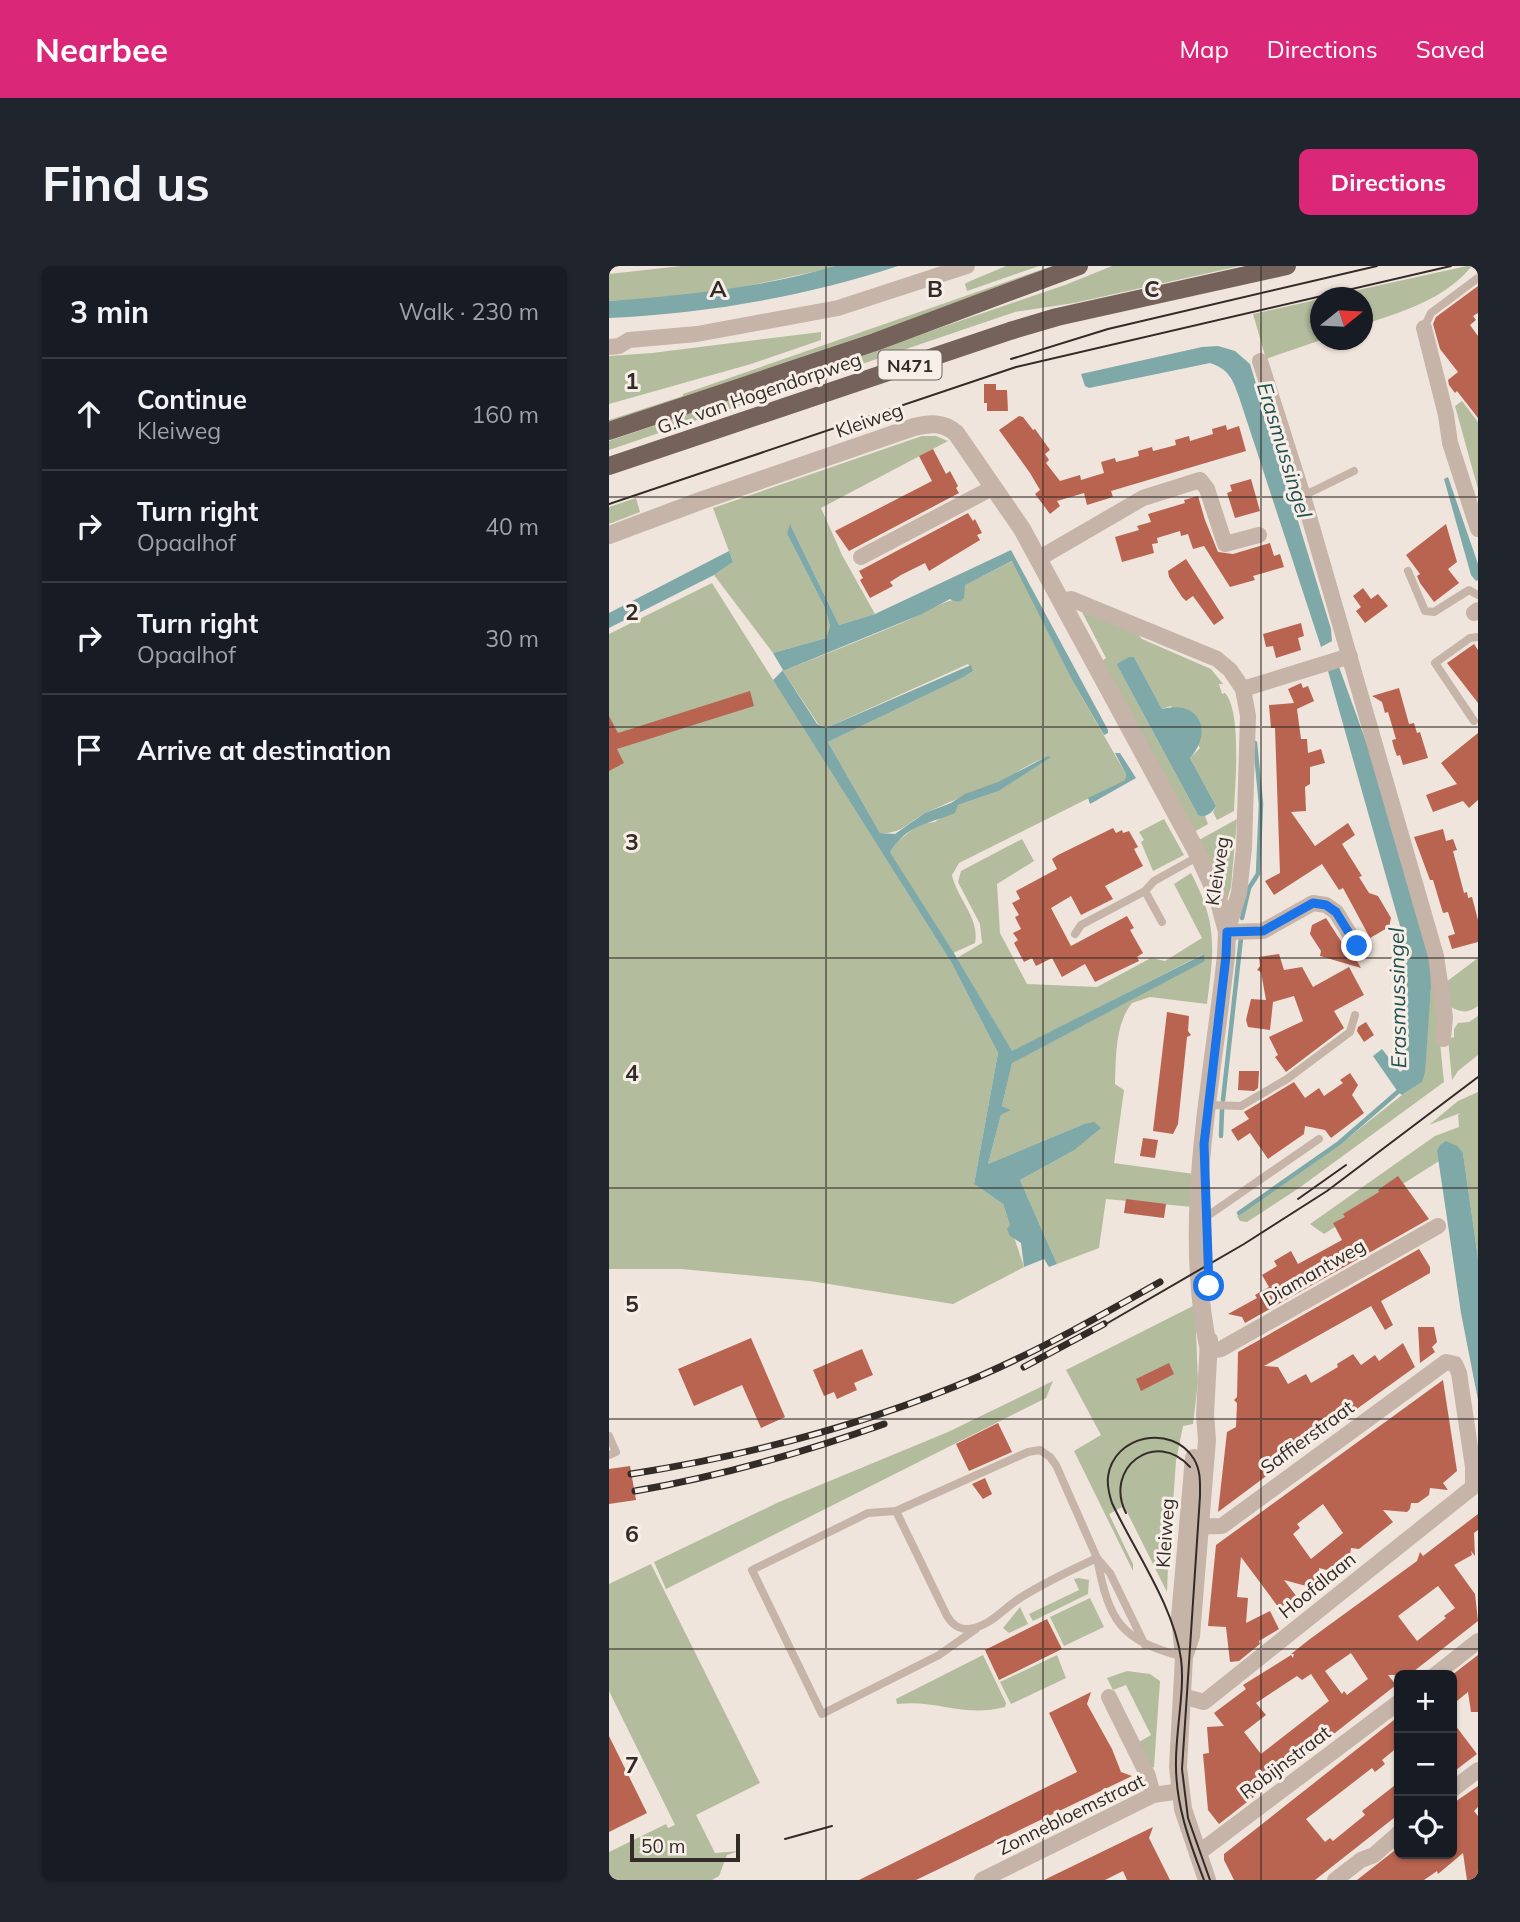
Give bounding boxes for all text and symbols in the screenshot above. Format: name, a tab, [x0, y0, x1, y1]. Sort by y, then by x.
text: Nearbee	[35, 29, 168, 70]
text: Map	[1179, 34, 1229, 64]
text: Directions	[1267, 34, 1378, 64]
text: Saved	[1416, 34, 1485, 64]
button: Directions	[1299, 149, 1478, 215]
text: Find us	[42, 152, 210, 213]
text: A	[709, 274, 727, 303]
text: B	[927, 274, 943, 303]
text: C	[1144, 274, 1160, 303]
north arrow	[1310, 287, 1373, 350]
text: 3 min	[70, 293, 149, 331]
text: Walk · 230 m	[399, 297, 539, 326]
street label: G.K. van Hogendorpweg	[654, 347, 864, 439]
road number: N471	[879, 350, 941, 380]
text: 1	[625, 366, 639, 395]
water label: Erasmussingel	[1252, 379, 1318, 521]
text: Continue	[137, 383, 247, 416]
icon: ahead	[70, 395, 108, 433]
street label: Kleiweg	[832, 397, 906, 443]
text: 160 m	[471, 400, 539, 429]
text: Kleiweg	[137, 416, 221, 445]
text: Turn right	[137, 495, 258, 528]
icon: right	[70, 507, 108, 545]
text: 40 m	[485, 512, 539, 541]
text: Opaalhof	[137, 528, 236, 557]
text: 2	[625, 597, 639, 626]
text: Turn right	[137, 607, 258, 640]
icon: right	[70, 619, 108, 657]
text: 30 m	[485, 624, 539, 653]
text: Opaalhof	[137, 640, 236, 669]
icon: arrive	[70, 731, 108, 769]
text: Arrive at destination	[137, 734, 392, 767]
text: 3	[625, 827, 639, 856]
street label: Kleiweg	[1200, 835, 1234, 907]
water label: Erasmussingel	[1383, 927, 1411, 1069]
route end	[1341, 930, 1372, 961]
text: 4	[625, 1058, 639, 1087]
street label: Diamantweg	[1259, 1233, 1369, 1311]
route start	[1193, 1270, 1224, 1301]
text: 5	[625, 1289, 639, 1318]
street label: Saffierstraat	[1256, 1395, 1359, 1479]
street label: Kleiweg	[1151, 1497, 1179, 1569]
text: 6	[625, 1519, 639, 1548]
street label: Hoofdlaan	[1274, 1547, 1360, 1623]
map controls	[1394, 1670, 1457, 1859]
button: +	[1394, 1670, 1457, 1733]
street label: Robijnstraat	[1235, 1720, 1335, 1804]
button: −	[1394, 1733, 1457, 1796]
text: 7	[625, 1750, 639, 1779]
street label: Zonnebloemstraat	[994, 1768, 1149, 1860]
button: locate	[1394, 1796, 1457, 1859]
scale bar	[630, 1831, 740, 1863]
text: 50 m	[641, 1834, 685, 1858]

